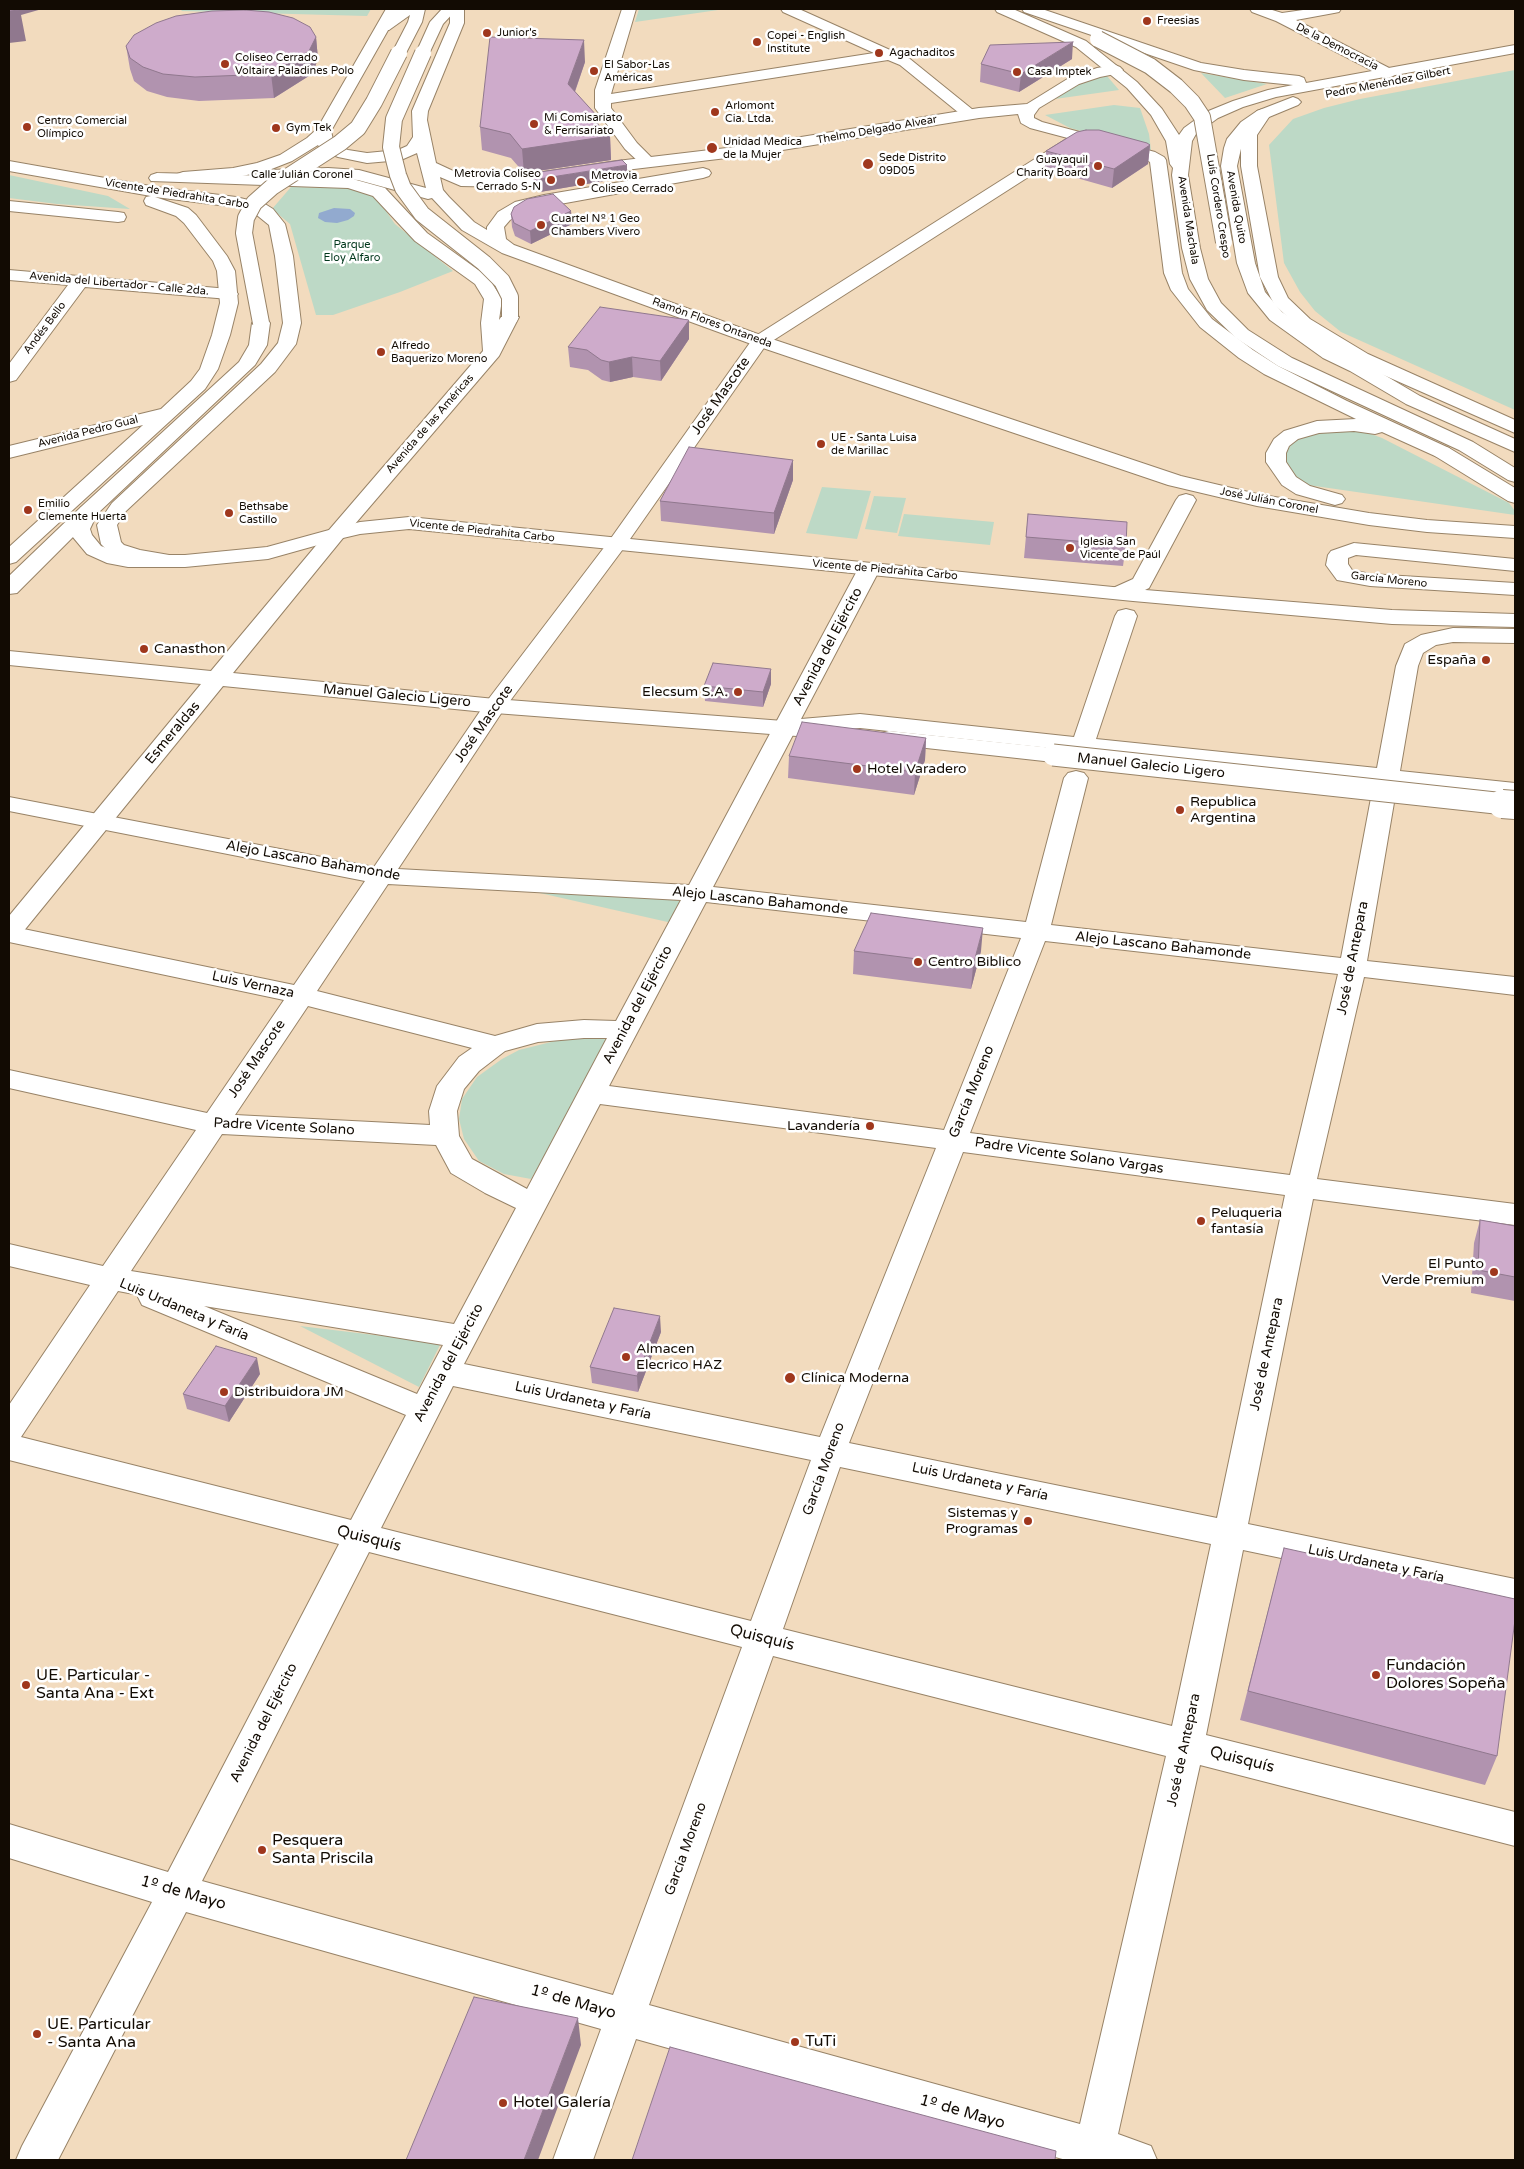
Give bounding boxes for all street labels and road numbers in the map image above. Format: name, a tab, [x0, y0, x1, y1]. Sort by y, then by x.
street label: De la Democracia	[1293, 20, 1381, 74]
street label: Pedro Menéndez Gilbert	[1324, 64, 1452, 102]
street label: Thelmo Delgado Alvear	[816, 113, 938, 147]
street label: Luís Cordero Crespo	[1203, 153, 1233, 259]
street label: Calle Julián Coronel	[251, 168, 353, 182]
street label: Avenida Quito	[1223, 169, 1249, 245]
street label: Avenida Machala	[1174, 175, 1202, 265]
street label: Vicente de Piedrahíta Carbo	[104, 176, 250, 212]
street label: Avenida del Libertador - Calle 2da.	[29, 270, 209, 298]
street label: Ramón Flores Ontaneda	[650, 295, 774, 351]
street label: Andés Bello	[21, 299, 69, 357]
street label: José Mascote	[688, 354, 754, 438]
street label: Avenida de las Américas	[383, 372, 477, 476]
street label: Avenida Pedro Gual	[36, 413, 140, 451]
street label: José Julián Coronel	[1219, 485, 1319, 517]
street label: Vicente de Piedrahíta Carbo	[409, 517, 555, 545]
street label: Vicente de Piedrahíta Carbo	[812, 557, 958, 583]
street label: García Moreno	[1350, 569, 1428, 591]
street label: Avenida del Ejército	[790, 585, 866, 709]
street label: Manuel Galecio Ligero	[322, 681, 472, 711]
street label: José Mascote	[451, 682, 517, 766]
street label: Esmeraldas	[142, 698, 204, 768]
street label: Manuel Galecio Ligero	[1076, 750, 1226, 782]
street label: Alejo Lascano Bahamonde	[225, 837, 401, 885]
street label: Alejo Lascano Bahamonde	[671, 883, 849, 919]
street label: José de Antepara	[1334, 900, 1372, 1016]
street label: Alejo Lascano Bahamonde	[1074, 928, 1252, 964]
street label: Avenida del Ejército	[600, 943, 676, 1067]
street label: Luis Vernaza	[210, 968, 296, 1002]
street label: José Mascote	[225, 1017, 289, 1101]
street label: García Moreno	[946, 1043, 998, 1141]
street label: Padre Vicente Solano	[213, 1115, 355, 1139]
street label: Padre Vicente Solano Vargas	[973, 1134, 1165, 1178]
street label: Luis Urdaneta y Faría	[117, 1275, 251, 1345]
street label: José de Antepara	[1247, 1296, 1287, 1412]
street label: Avenida del Ejército	[411, 1301, 487, 1425]
street label: Luis Urdaneta y Faría	[513, 1378, 653, 1424]
street label: García Moreno	[799, 1420, 849, 1518]
street label: Luis Urdaneta y Faría	[910, 1459, 1050, 1505]
street label: Quisquís	[335, 1522, 403, 1556]
street label: Luis Urdaneta y Faría	[1306, 1541, 1446, 1587]
street label: Quisquís	[728, 1621, 796, 1655]
street label: Avenida del Ejército	[227, 1661, 301, 1785]
street label: José de Antepara	[1164, 1692, 1204, 1808]
street label: Quisquís	[1208, 1743, 1276, 1777]
street label: García Moreno	[661, 1800, 711, 1898]
street label: 1º de Mayo	[138, 1872, 228, 1914]
street label: 1º de Mayo	[528, 1981, 618, 2023]
street label: 1º de Mayo	[917, 2091, 1007, 2133]

